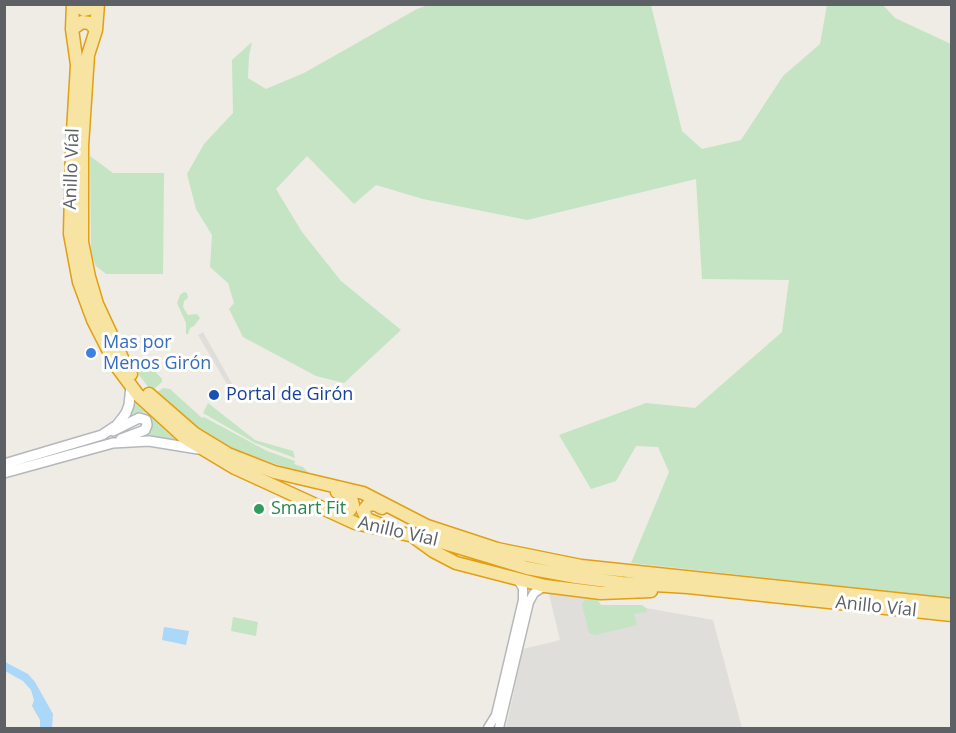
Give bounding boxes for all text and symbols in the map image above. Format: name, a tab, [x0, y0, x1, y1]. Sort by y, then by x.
street label: Anillo Víal	[60, 128, 84, 210]
place label: Mas por Menos Girón	[103, 332, 211, 374]
marker: Mas por Menos Girón	[84, 346, 98, 360]
place label: Portal de Girón	[226, 384, 353, 406]
marker: Portal de Girón	[207, 388, 221, 402]
place label: Smart Fit	[271, 498, 346, 520]
marker: Smart Fit	[252, 502, 266, 516]
street label: Anillo Víal	[356, 512, 440, 552]
street label: Anillo Víal	[834, 592, 918, 622]

